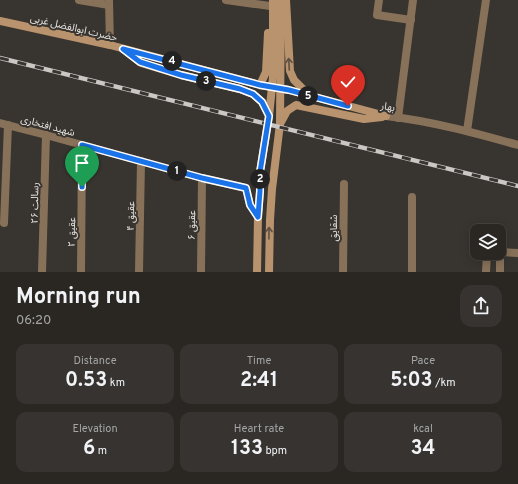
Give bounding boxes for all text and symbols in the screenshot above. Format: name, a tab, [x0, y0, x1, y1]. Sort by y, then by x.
street label: حضرت ابوالفضل غربی	[29, 12, 119, 45]
pin: 4	[162, 51, 182, 71]
text: 4	[168, 54, 176, 68]
one-way arrow	[286, 58, 293, 71]
pin	[331, 65, 365, 106]
pin: 3	[196, 71, 216, 91]
icon: check	[337, 71, 359, 93]
text: 3	[203, 74, 209, 88]
pin: 5	[298, 86, 318, 106]
text: 5	[305, 89, 311, 103]
street label: بهار	[379, 100, 396, 115]
street label: شهید افتخاری	[19, 113, 76, 140]
pin	[65, 146, 99, 187]
icon: arrive	[71, 152, 93, 174]
pin: 1	[167, 161, 187, 181]
text: 1	[175, 164, 179, 178]
pin: 2	[250, 169, 270, 189]
text: 2	[257, 172, 263, 186]
street label: رسالت ۲۶	[29, 182, 42, 224]
street label: عقیق ۴	[125, 201, 138, 231]
street label: عقیق ۶	[186, 210, 199, 240]
street label: شقایق	[328, 214, 341, 241]
street label: عقیق ۲	[66, 217, 79, 247]
map controls	[470, 224, 506, 260]
button: layers	[470, 224, 506, 260]
one-way arrow	[265, 227, 273, 240]
text: Morning run	[16, 284, 141, 311]
button: share	[460, 285, 502, 327]
text: 06:20	[16, 313, 51, 329]
text: Distance	[73, 354, 117, 368]
text: Time	[247, 354, 271, 368]
text: Pace	[411, 354, 435, 368]
text: 0.53	[65, 368, 107, 394]
text: 2:41	[240, 368, 278, 394]
text: 5:03	[390, 368, 433, 394]
text: km	[107, 376, 125, 390]
text: /km	[433, 376, 456, 390]
text: Elevation	[72, 422, 118, 436]
text: Heart rate	[234, 422, 284, 436]
text: kcal	[413, 422, 433, 436]
text: 6	[83, 436, 95, 462]
text: 133	[231, 436, 263, 462]
text: 34	[411, 436, 435, 462]
text: m	[95, 444, 107, 458]
text: bpm	[263, 444, 287, 458]

